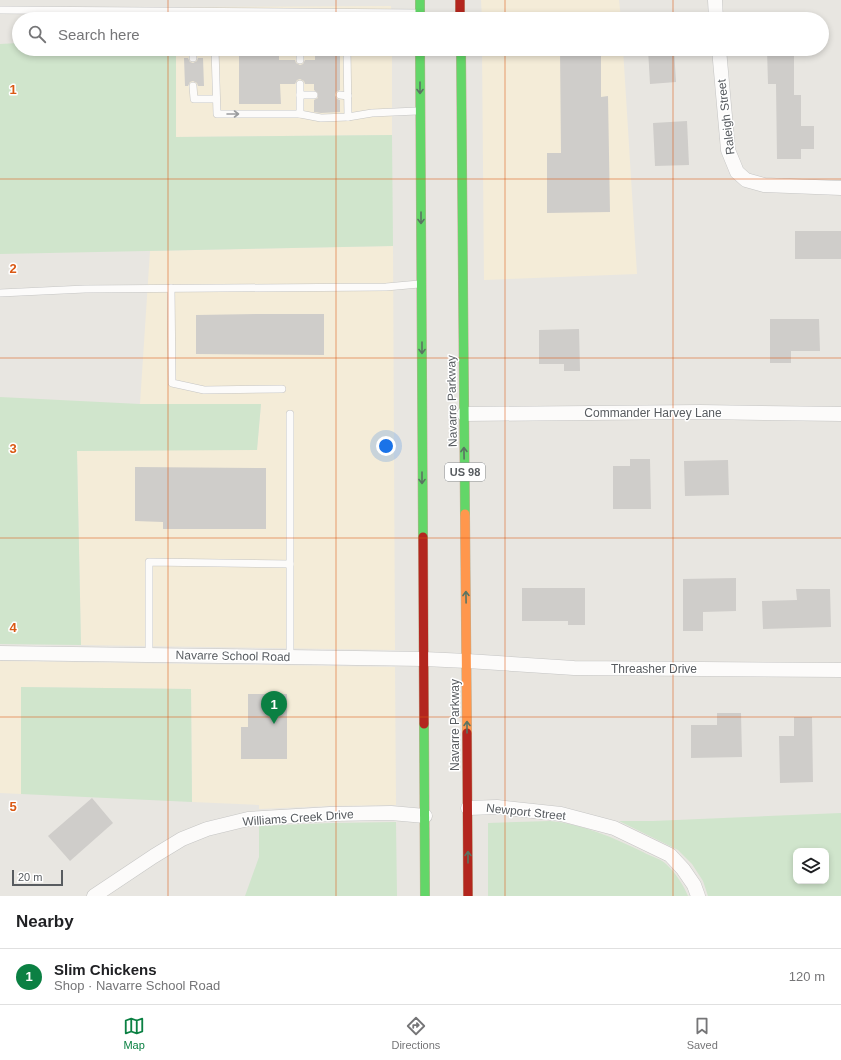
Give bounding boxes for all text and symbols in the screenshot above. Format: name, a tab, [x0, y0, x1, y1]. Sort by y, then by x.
search box	[12, 12, 829, 56]
icon: search	[26, 23, 48, 45]
text: Search here	[58, 26, 140, 43]
street label: Raleigh Street	[714, 78, 738, 156]
one-way arrow	[416, 81, 424, 94]
text: 1	[9, 82, 17, 97]
one-way arrow	[226, 110, 239, 118]
one-way arrow	[417, 211, 425, 224]
text: 2	[9, 261, 17, 276]
one-way arrow	[418, 341, 426, 354]
street label: Navarre Parkway	[444, 355, 460, 447]
street label: Commander Harvey Lane	[584, 406, 722, 420]
your location	[376, 436, 396, 456]
text: 3	[9, 441, 17, 456]
one-way arrow	[461, 447, 468, 460]
road number: US 98	[445, 463, 485, 481]
one-way arrow	[419, 471, 426, 484]
one-way arrow	[462, 591, 470, 604]
text: 4	[9, 620, 17, 635]
street label: Navarre School Road	[176, 648, 290, 664]
street label: Threasher Drive	[611, 662, 697, 676]
street label: Navarre Parkway	[448, 679, 462, 771]
pin: 1	[261, 691, 287, 724]
one-way arrow	[463, 721, 471, 734]
text: 5	[9, 799, 17, 814]
street label: Newport Street	[485, 801, 567, 823]
street label: Williams Creek Drive	[242, 807, 354, 829]
map controls	[793, 848, 829, 884]
button: layers	[793, 848, 829, 884]
one-way arrow	[464, 851, 472, 864]
scale bar	[12, 868, 63, 887]
text: 20 m	[18, 871, 42, 883]
text: Nearby	[16, 912, 74, 931]
text: Slim Chickens	[54, 961, 157, 978]
text: 1	[25, 969, 33, 984]
text: 120 m	[789, 969, 825, 984]
text: Shop · Navarre School Road	[54, 978, 220, 993]
tab: Map	[123, 1015, 145, 1051]
tab: Directions	[391, 1015, 440, 1051]
tab: Saved	[687, 1015, 718, 1051]

